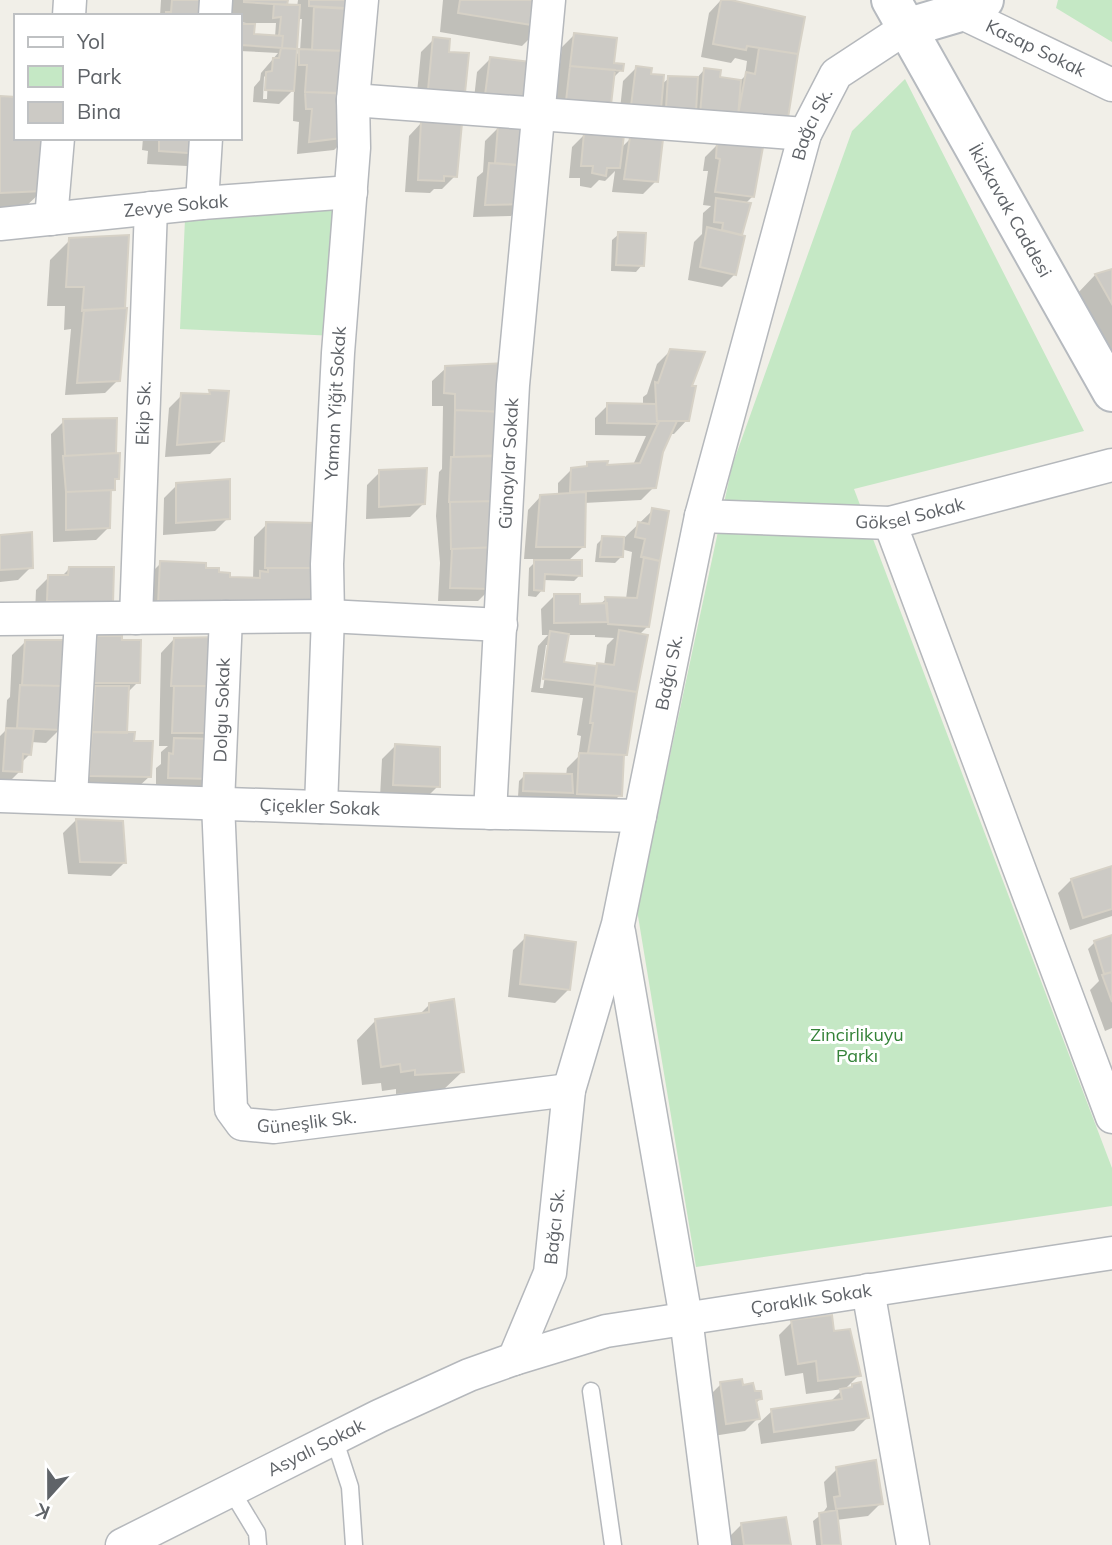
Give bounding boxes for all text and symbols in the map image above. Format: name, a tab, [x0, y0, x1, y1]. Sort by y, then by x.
legend	[14, 14, 242, 140]
street label: Kasap Sokak	[982, 14, 1090, 82]
text: Yol	[76, 28, 105, 54]
text: Park	[77, 63, 121, 89]
street label: Bağcı Sk.	[786, 84, 838, 163]
text: Bina	[77, 98, 121, 124]
street label: İkizkavak Caddesi	[964, 140, 1057, 281]
street label: Zevye Sokak	[123, 189, 230, 222]
street label: Yaman Yiğit Sokak	[319, 325, 351, 482]
street label: Ekip Sk.	[130, 380, 156, 446]
street label: Günaylar Sokak	[493, 396, 523, 530]
street label: Göksel Sokak	[855, 492, 967, 534]
street label: Bağcı Sk.	[650, 632, 688, 712]
street label: Dolgu Sokak	[208, 657, 235, 763]
street label: Çiçekler Sokak	[259, 793, 381, 820]
park label: Zincirlikuyu Parkı	[810, 1023, 904, 1067]
street label: Güneşlik Sk.	[256, 1105, 358, 1138]
street label: Bağcı Sk.	[539, 1187, 570, 1266]
street label: Çoraklık Sokak	[749, 1278, 874, 1320]
street label: Asyalı Sokak	[263, 1413, 369, 1481]
north arrow	[14, 1461, 84, 1531]
text: K	[31, 1498, 53, 1525]

